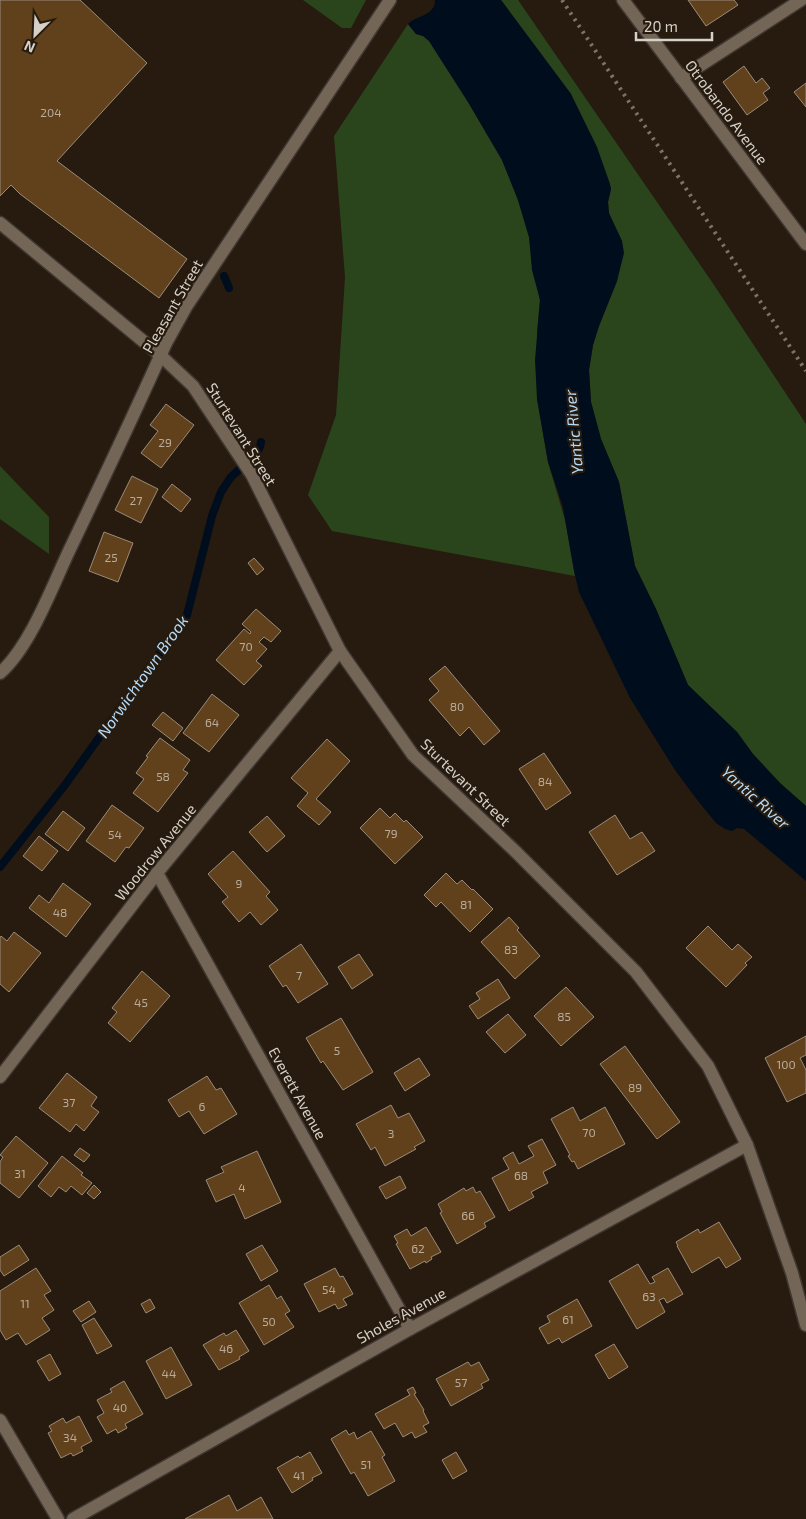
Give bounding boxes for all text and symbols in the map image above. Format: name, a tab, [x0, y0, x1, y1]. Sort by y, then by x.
north arrow	[10, 10, 60, 60]
scale bar	[636, 10, 712, 42]
text: 20 m	[644, 17, 678, 35]
text: N	[21, 38, 38, 57]
street label: Otrobando Avenue	[682, 56, 772, 168]
house number: 204	[40, 105, 62, 119]
street label: Pleasant Street	[138, 256, 206, 356]
street label: Sturtevant Street	[203, 379, 281, 489]
water label: Yantic River	[560, 388, 586, 475]
house number: 29	[158, 435, 172, 449]
house number: 27	[130, 493, 142, 507]
house number: 25	[104, 550, 118, 564]
water label: Norwichtown Brook	[93, 611, 191, 741]
house number: 70	[239, 639, 253, 653]
house number: 80	[450, 699, 464, 713]
house number: 64	[205, 715, 219, 729]
street label: Sturtevant Street	[417, 735, 515, 830]
water label: Yantic River	[718, 762, 794, 833]
house number: 58	[156, 769, 170, 783]
house number: 84	[538, 774, 552, 788]
street label: Woodrow Avenue	[110, 800, 200, 904]
house number: 79	[384, 826, 398, 840]
house number: 54	[108, 827, 122, 841]
house number: 9	[236, 876, 243, 890]
house number: 81	[460, 897, 472, 911]
house number: 48	[53, 905, 67, 919]
house number: 83	[504, 942, 518, 956]
house number: 7	[296, 968, 302, 982]
house number: 45	[134, 995, 148, 1009]
house number: 85	[557, 1009, 571, 1023]
house number: 5	[334, 1043, 340, 1057]
street label: Everett Avenue	[265, 1044, 331, 1142]
house number: 100	[776, 1057, 796, 1071]
house number: 89	[628, 1080, 642, 1094]
house number: 37	[63, 1095, 75, 1109]
house number: 6	[199, 1099, 206, 1113]
house number: 70	[582, 1125, 596, 1139]
house number: 3	[388, 1126, 394, 1140]
house number: 31	[14, 1166, 26, 1180]
house number: 68	[514, 1168, 528, 1182]
house number: 4	[238, 1180, 246, 1194]
house number: 66	[461, 1208, 475, 1222]
house number: 62	[411, 1241, 425, 1255]
house number: 54	[322, 1282, 336, 1296]
street label: Sholes Avenue	[353, 1283, 449, 1347]
house number: 63	[642, 1289, 656, 1303]
house number: 11	[20, 1296, 30, 1310]
house number: 61	[562, 1312, 574, 1326]
house number: 50	[262, 1314, 276, 1328]
house number: 46	[219, 1341, 233, 1355]
house number: 44	[162, 1366, 176, 1380]
house number: 57	[455, 1375, 467, 1389]
house number: 40	[113, 1400, 127, 1414]
house number: 34	[63, 1430, 77, 1444]
house number: 51	[360, 1457, 372, 1471]
house number: 41	[293, 1468, 305, 1482]

